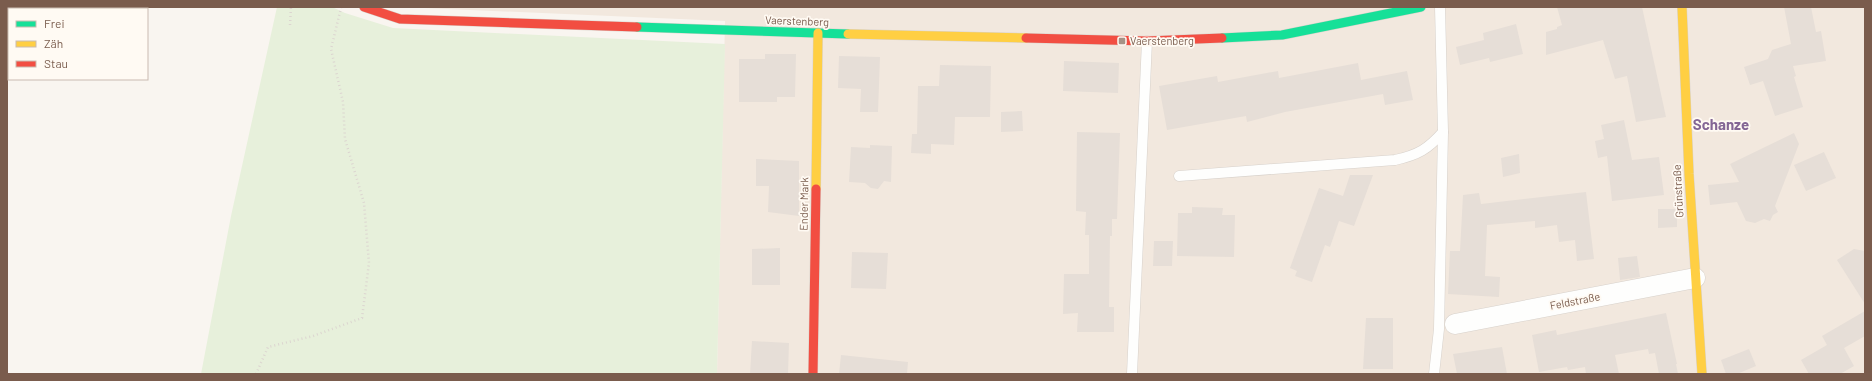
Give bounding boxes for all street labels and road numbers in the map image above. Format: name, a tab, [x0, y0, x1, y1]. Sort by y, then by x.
street label: Vaerstenberg	[765, 13, 829, 28]
street label: Grünstraße	[1670, 164, 1685, 218]
street label: Ender Mark	[797, 177, 810, 231]
street label: Feldstraße	[1549, 289, 1601, 312]

